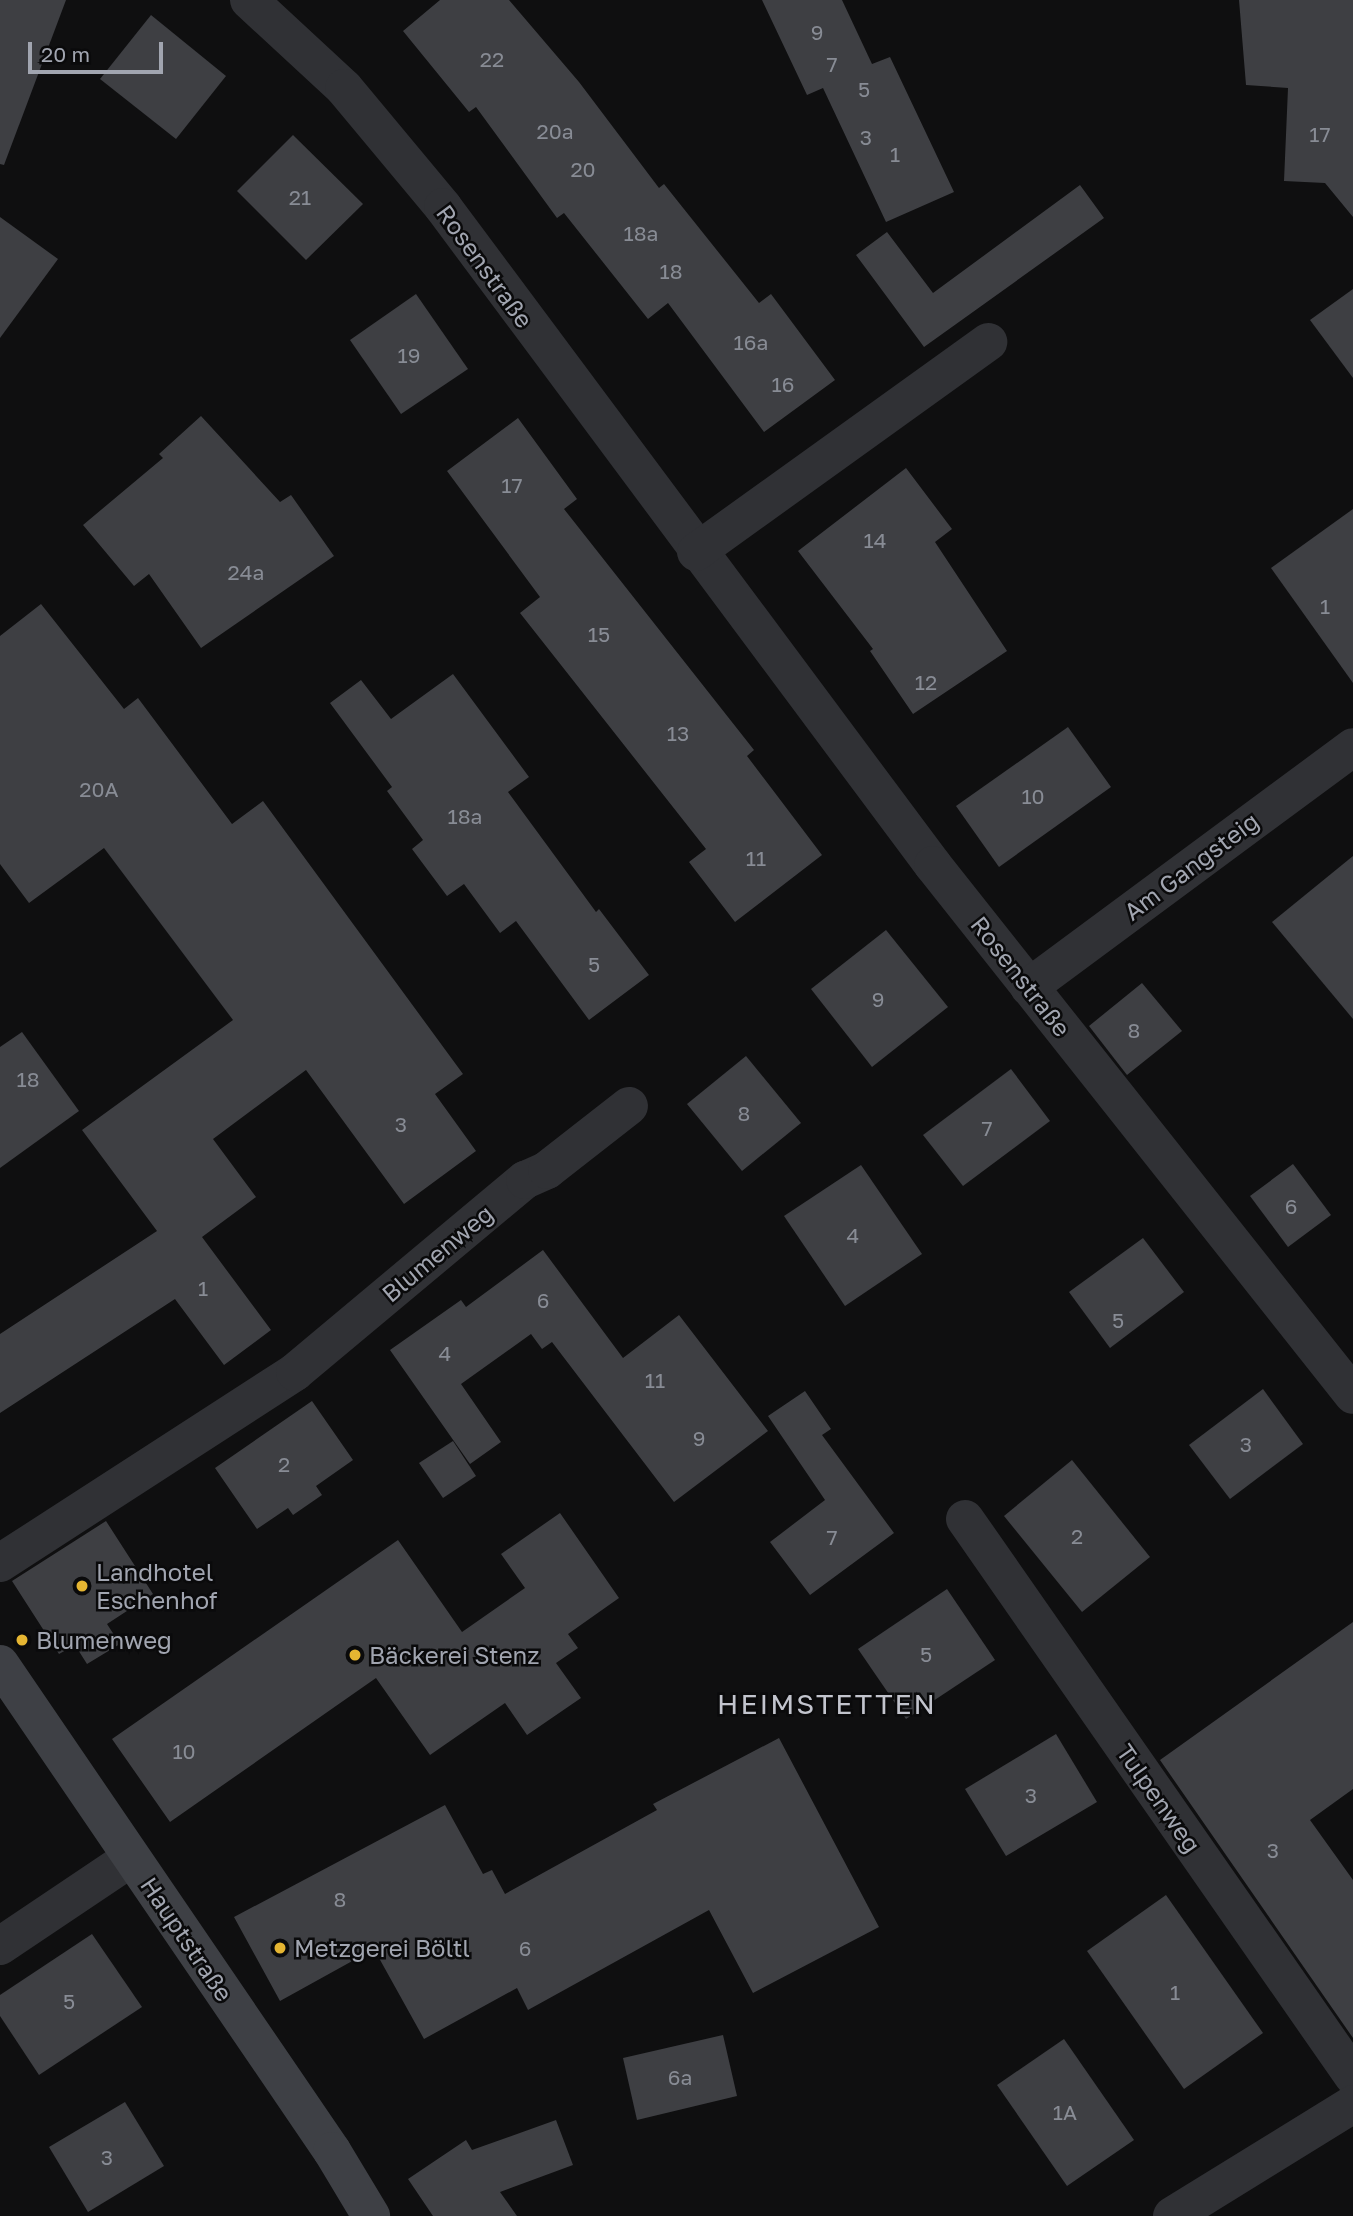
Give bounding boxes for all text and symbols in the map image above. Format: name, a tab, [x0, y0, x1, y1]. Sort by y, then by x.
house number: 9	[811, 19, 823, 45]
scale bar	[32, 28, 166, 72]
text: 20 m	[41, 41, 90, 67]
house number: 22	[480, 46, 504, 72]
house number: 7	[826, 51, 838, 77]
house number: 5	[858, 76, 870, 102]
house number: 20a	[536, 118, 574, 144]
house number: 17	[1309, 121, 1331, 147]
house number: 3	[860, 124, 872, 150]
house number: 1	[890, 141, 900, 167]
house number: 20	[570, 156, 596, 182]
house number: 21	[289, 184, 311, 210]
street label: Rosenstraße	[431, 199, 539, 333]
house number: 18a	[624, 220, 658, 246]
house number: 18	[660, 258, 682, 284]
house number: 16a	[734, 329, 768, 355]
house number: 19	[398, 342, 420, 368]
house number: 16	[772, 371, 794, 397]
house number: 17	[501, 472, 523, 498]
house number: 14	[864, 527, 886, 553]
house number: 24a	[228, 559, 264, 585]
house number: 1	[1320, 593, 1330, 619]
house number: 15	[588, 621, 610, 647]
house number: 12	[915, 669, 937, 695]
house number: 13	[667, 720, 689, 746]
house number: 20A	[79, 776, 119, 802]
house number: 10	[1021, 783, 1045, 809]
house number: 18a	[448, 803, 482, 829]
street label: Am Gangsteig	[1118, 806, 1264, 926]
house number: 11	[746, 845, 766, 871]
street label: Rosenstraße	[965, 910, 1077, 1042]
house number: 5	[588, 951, 600, 977]
house number: 9	[872, 986, 884, 1012]
house number: 8	[1128, 1017, 1140, 1043]
house number: 18	[17, 1066, 39, 1092]
house number: 8	[738, 1100, 750, 1126]
house number: 3	[395, 1111, 407, 1137]
house number: 7	[981, 1115, 993, 1141]
house number: 6	[1285, 1193, 1297, 1219]
street label: Blumenweg	[376, 1198, 498, 1308]
house number: 4	[847, 1222, 859, 1248]
house number: 1	[198, 1275, 208, 1301]
house number: 6	[537, 1287, 549, 1313]
house number: 5	[1112, 1307, 1124, 1333]
house number: 4	[439, 1340, 451, 1366]
house number: 11	[645, 1367, 665, 1393]
house number: 9	[693, 1425, 705, 1451]
house number: 3	[1240, 1431, 1252, 1457]
house number: 2	[278, 1451, 290, 1477]
house number: 2	[1071, 1523, 1083, 1549]
house number: 7	[826, 1524, 838, 1550]
place label: Landhotel Eschenhof	[96, 1558, 218, 1614]
marker: Landhotel Eschenhof	[74, 1578, 90, 1594]
place label: Blumenweg	[36, 1626, 172, 1654]
marker: Blumenweg	[14, 1632, 30, 1648]
place label: Bäckerei Stenz	[369, 1641, 540, 1669]
house number: 5	[920, 1641, 932, 1667]
marker: Bäckerei Stenz	[347, 1647, 363, 1663]
district label: HEIMSTETTEN	[718, 1687, 936, 1721]
house number: 10	[172, 1738, 196, 1764]
street label: Tulpenweg	[1111, 1738, 1207, 1858]
house number: 3	[1025, 1782, 1037, 1808]
house number: 3	[1267, 1837, 1279, 1863]
street label: Hauptstraße	[135, 1871, 239, 2007]
house number: 8	[334, 1886, 346, 1912]
place label: Metzgerei Böltl	[294, 1934, 470, 1962]
house number: 6	[519, 1935, 531, 1961]
marker: Metzgerei Böltl	[272, 1940, 288, 1956]
house number: 1	[1170, 1979, 1180, 2005]
house number: 5	[63, 1988, 75, 2014]
house number: 6a	[668, 2064, 692, 2090]
house number: 1A	[1053, 2099, 1077, 2125]
house number: 3	[101, 2144, 113, 2170]

